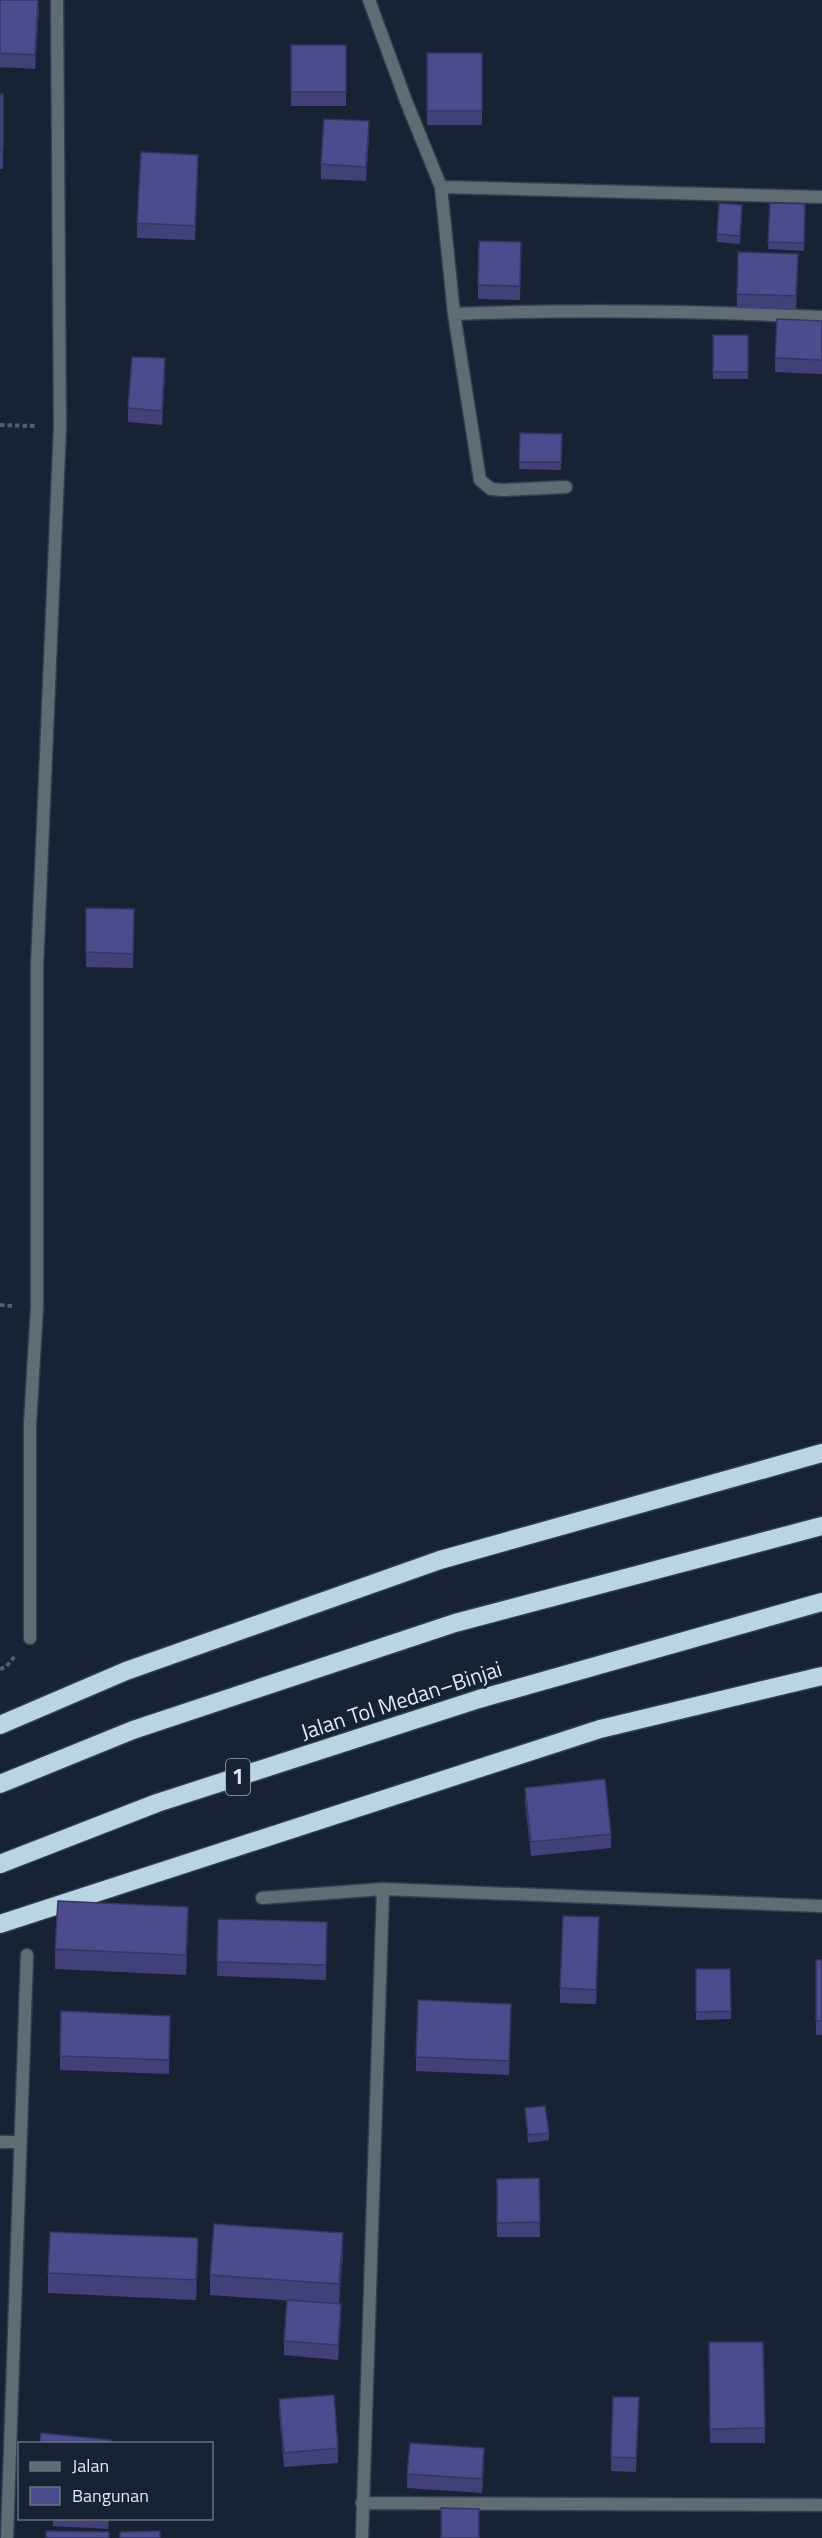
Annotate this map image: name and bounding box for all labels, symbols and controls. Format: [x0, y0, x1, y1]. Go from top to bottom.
street label: Jalan Tol Medan–Binjai [296, 1651, 506, 1749]
road number: 1 [226, 1759, 250, 1795]
legend [18, 2442, 213, 2520]
text: Jalan [72, 2452, 109, 2479]
text: Bangunan [72, 2482, 149, 2509]

